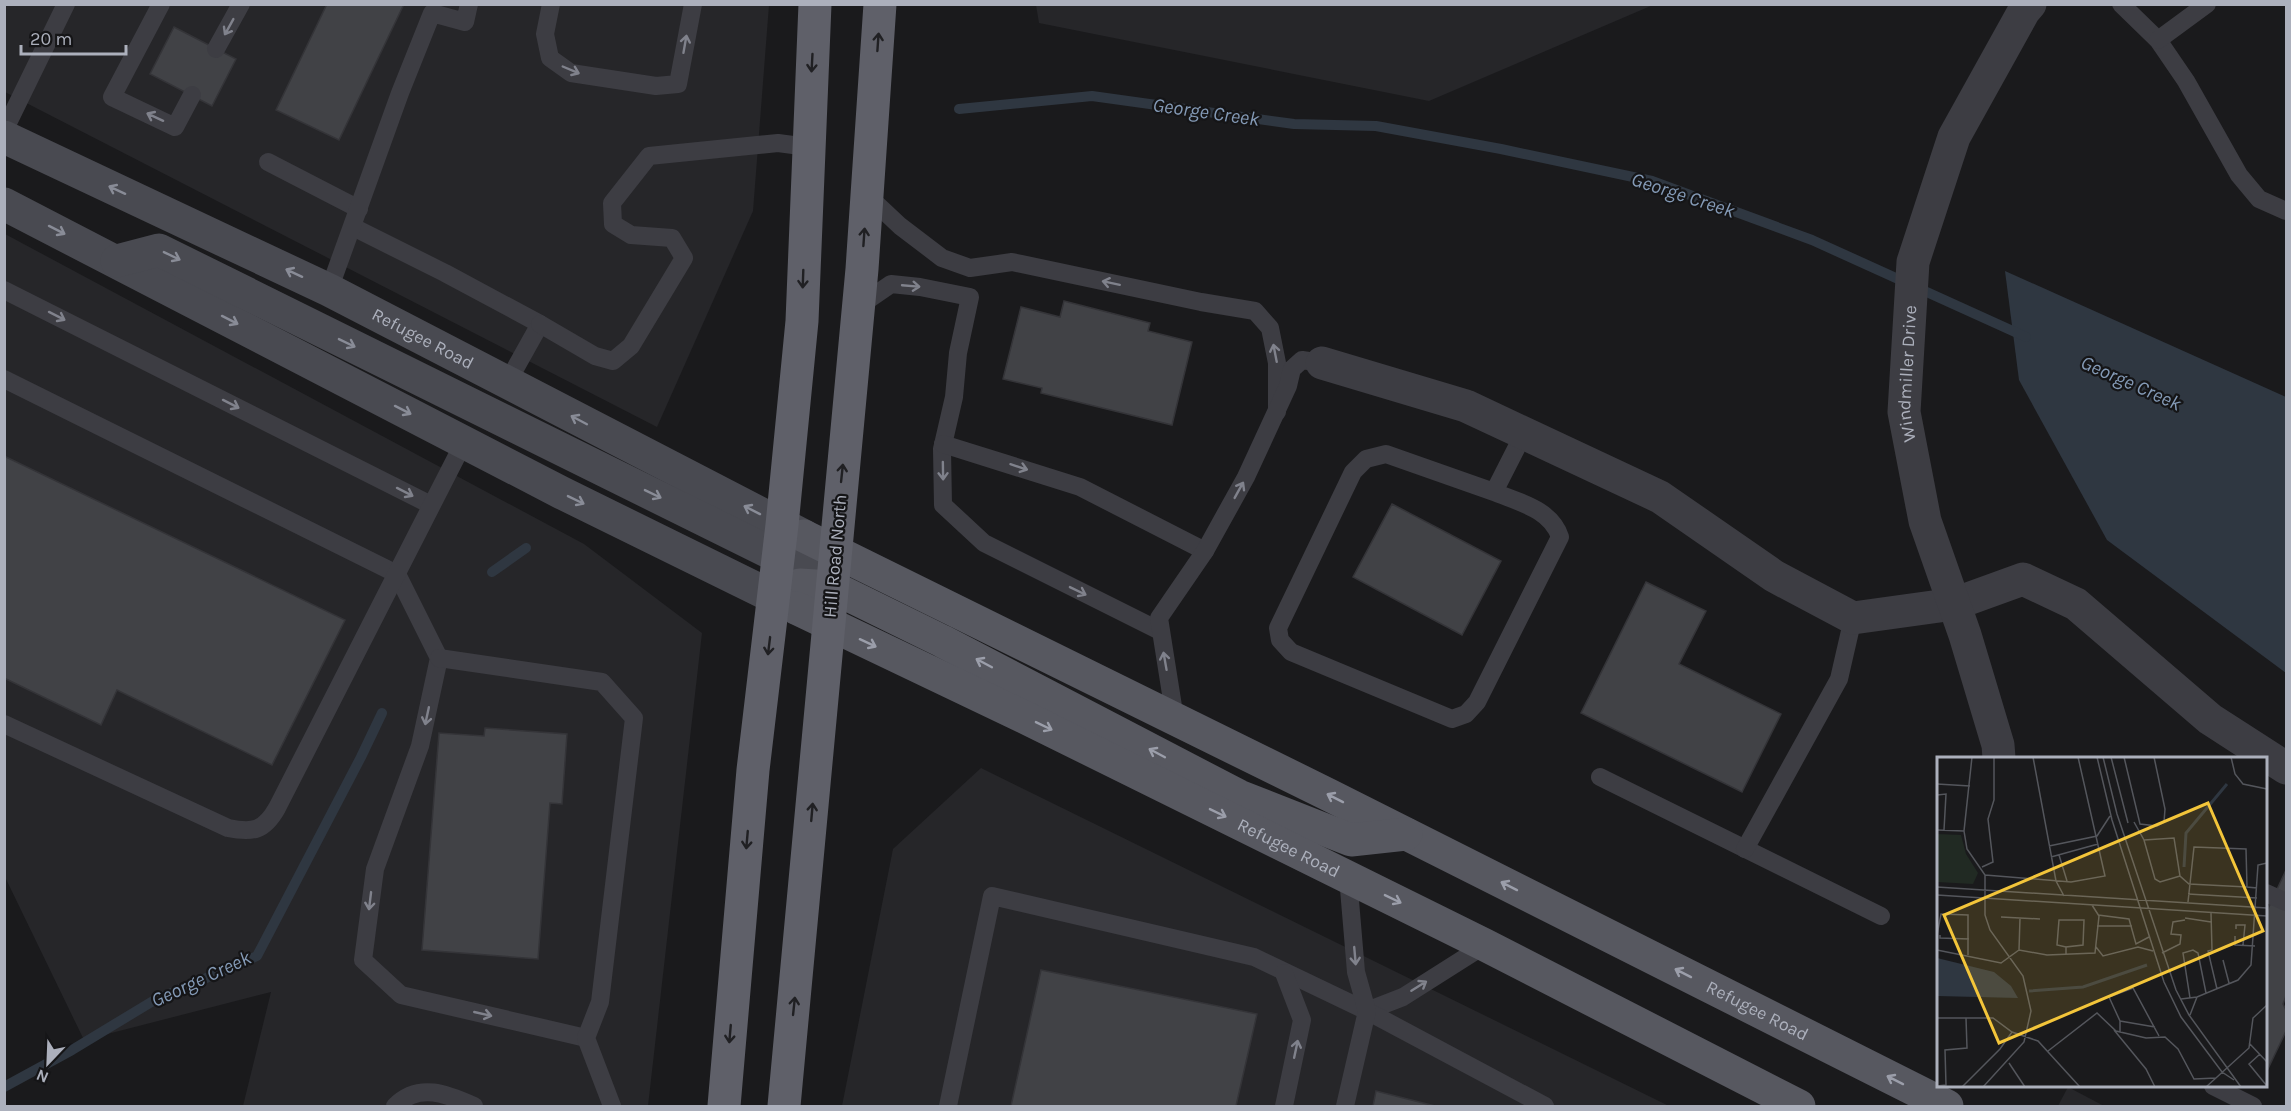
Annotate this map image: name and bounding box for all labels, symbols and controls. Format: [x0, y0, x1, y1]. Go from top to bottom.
scale bar [21, 18, 126, 56]
one-way arrow [223, 18, 235, 35]
text: 20 m [30, 28, 72, 50]
one-way arrow [873, 33, 884, 53]
one-way arrow [680, 35, 691, 54]
one-way arrow [807, 52, 818, 72]
one-way arrow [562, 65, 580, 76]
water label: George Creek [1151, 93, 1262, 131]
one-way arrow [146, 111, 164, 123]
water label: George Creek [1628, 167, 1738, 223]
one-way arrow [109, 184, 127, 196]
one-way arrow [48, 224, 65, 236]
one-way arrow [859, 227, 870, 247]
one-way arrow [163, 251, 181, 263]
one-way arrow [285, 267, 303, 279]
one-way arrow [798, 268, 809, 288]
one-way arrow [1102, 277, 1121, 288]
one-way arrow [900, 281, 920, 292]
street label: Refugee Road [368, 303, 478, 374]
street label: Windmiller Drive [1893, 305, 1921, 444]
one-way arrow [47, 311, 65, 322]
one-way arrow [221, 314, 238, 326]
one-way arrow [338, 337, 356, 349]
one-way arrow [1269, 344, 1280, 364]
water label: George Creek [2077, 351, 2186, 416]
one-way arrow [221, 399, 239, 410]
one-way arrow [394, 404, 411, 416]
one-way arrow [571, 414, 588, 426]
one-way arrow [937, 460, 948, 480]
one-way arrow [1009, 462, 1028, 473]
one-way arrow [837, 463, 848, 483]
one-way arrow [1234, 481, 1245, 499]
one-way arrow [395, 487, 413, 498]
one-way arrow [644, 489, 662, 501]
street label: Hill Road North [819, 493, 851, 619]
one-way arrow [567, 494, 585, 506]
one-way arrow [744, 503, 762, 515]
one-way arrow [1068, 585, 1086, 597]
one-way arrow [763, 635, 774, 655]
one-way arrow [858, 637, 876, 649]
one-way arrow [1159, 652, 1170, 671]
one-way arrow [976, 657, 993, 669]
one-way arrow [421, 705, 432, 725]
one-way arrow [1034, 721, 1052, 733]
one-way arrow [1149, 747, 1166, 759]
inset map [1937, 757, 2267, 1087]
one-way arrow [1327, 792, 1345, 803]
one-way arrow [807, 803, 818, 823]
one-way arrow [1209, 808, 1227, 819]
street label: Refugee Road [1234, 813, 1344, 883]
one-way arrow [741, 829, 752, 849]
one-way arrow [1501, 879, 1519, 891]
one-way arrow [365, 891, 376, 911]
one-way arrow [1384, 894, 1402, 906]
water label: George Creek [147, 946, 255, 1012]
one-way arrow [1350, 946, 1361, 966]
one-way arrow [1675, 967, 1693, 979]
street label: Refugee Road [1703, 976, 1812, 1046]
one-way arrow [1410, 980, 1427, 992]
one-way arrow [789, 997, 800, 1017]
one-way arrow [473, 1009, 492, 1021]
one-way arrow [724, 1023, 735, 1043]
north arrow [18, 1033, 78, 1093]
one-way arrow [1290, 1040, 1302, 1059]
text: N [33, 1065, 51, 1087]
one-way arrow [1887, 1074, 1904, 1086]

